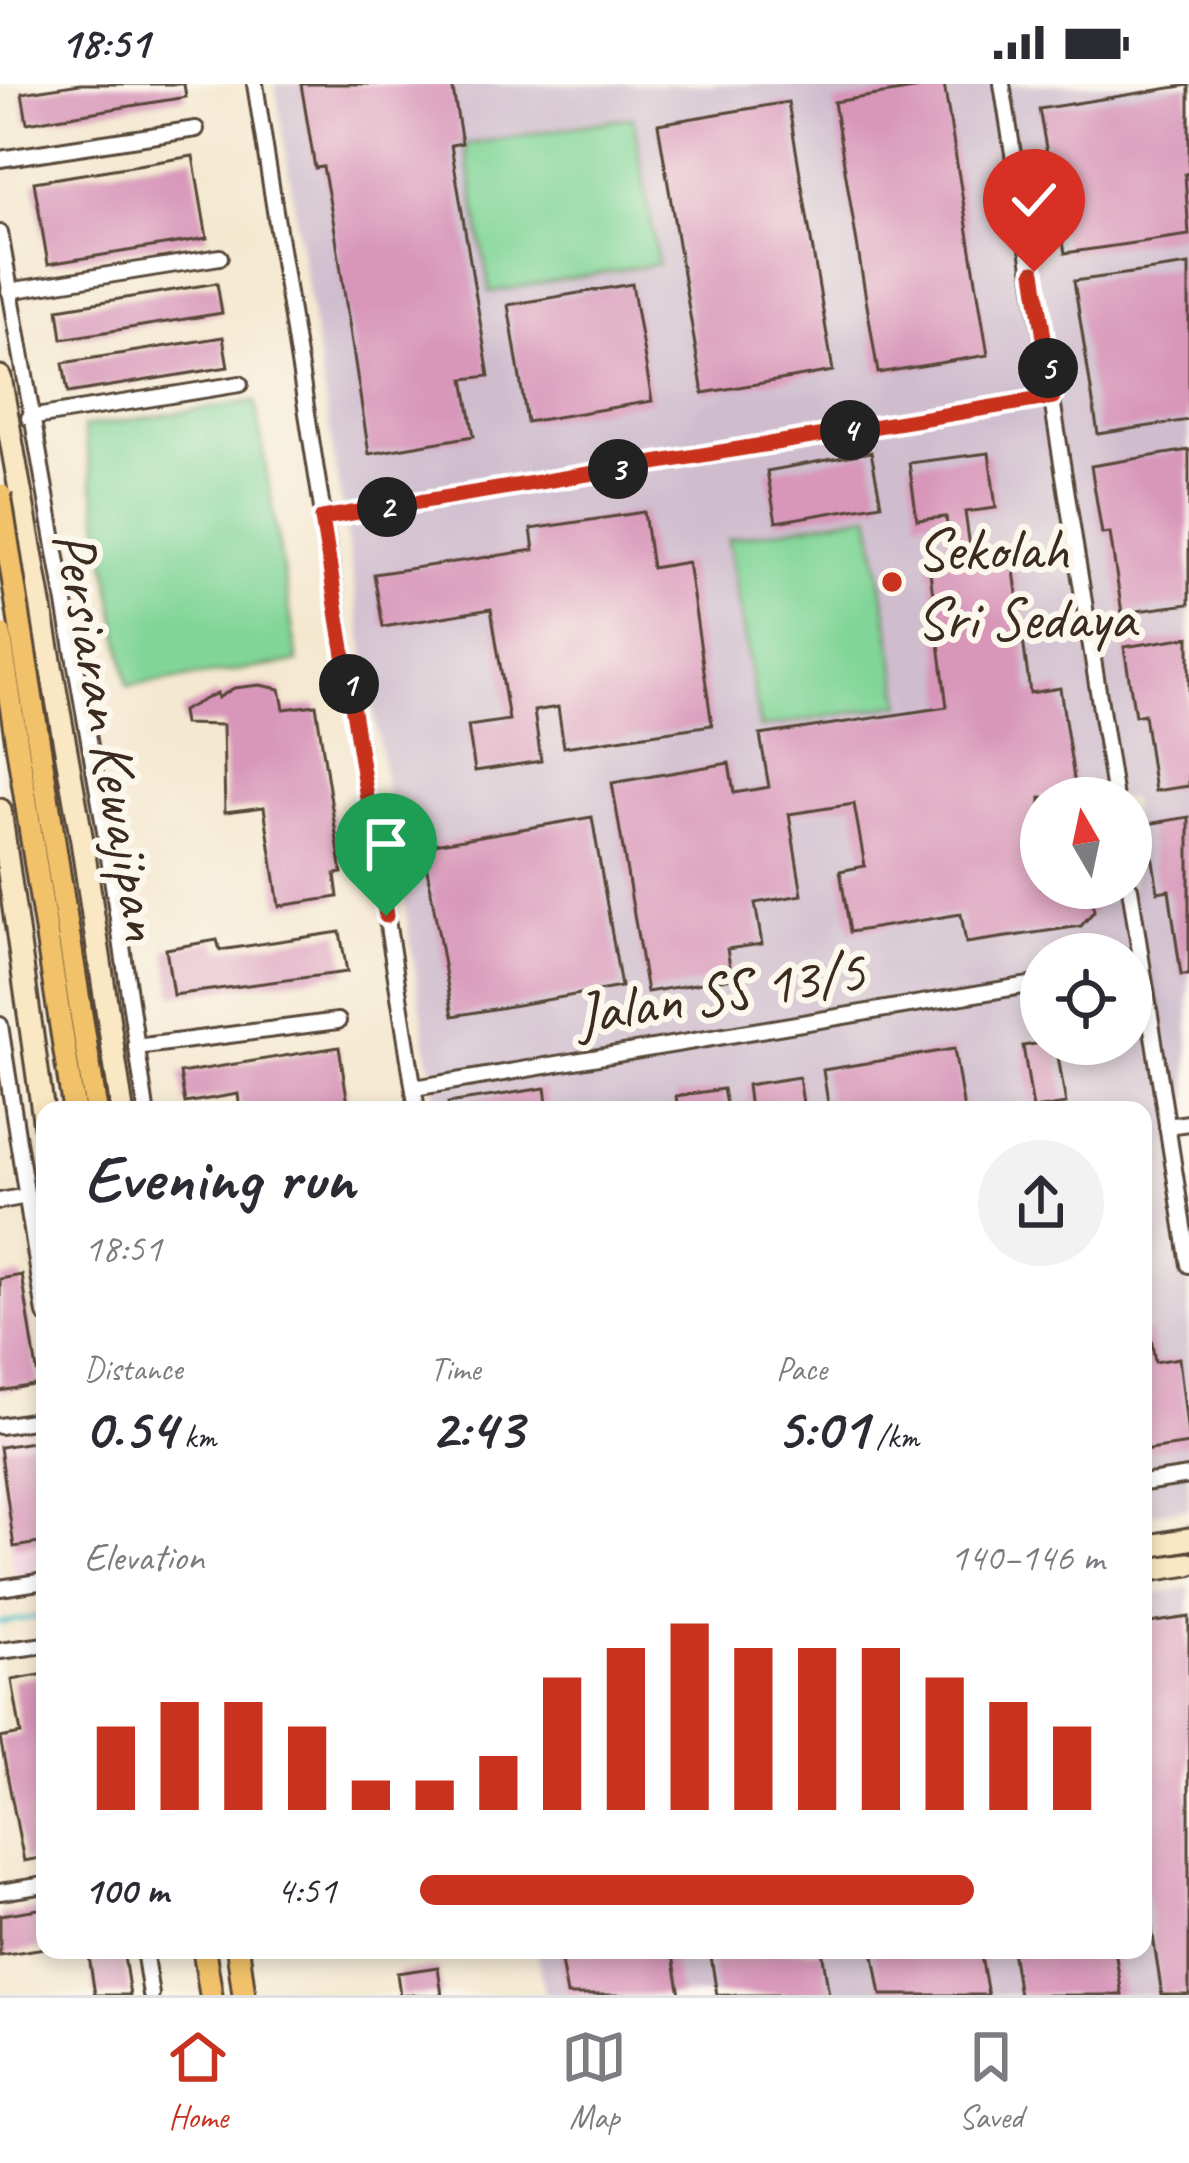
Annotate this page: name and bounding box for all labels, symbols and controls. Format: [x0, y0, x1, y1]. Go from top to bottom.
text: 18:51 [60, 14, 149, 71]
pin [983, 149, 1085, 272]
icon: check [1001, 167, 1067, 233]
pin: 5 [1018, 338, 1078, 398]
text: 5 [1041, 347, 1055, 389]
pin: 4 [820, 400, 880, 460]
text: 4 [843, 409, 857, 451]
pin: 3 [588, 439, 648, 499]
text: 3 [611, 448, 625, 490]
pin: 2 [357, 477, 417, 537]
text: 2 [380, 486, 394, 528]
place label: Sekolah Sri Sedaya [916, 511, 1139, 656]
street label: Persiaran Kewajipan [36, 525, 183, 946]
marker: Sekolah Sri Sedaya [879, 569, 905, 595]
pin: 1 [319, 654, 379, 714]
text: 1 [342, 663, 356, 705]
north arrow [1020, 777, 1152, 909]
map controls [1020, 777, 1152, 1065]
pin [335, 793, 437, 916]
icon: arrive [353, 811, 419, 877]
street label: Jalan SS 13/5 [568, 931, 873, 1053]
button: locate [1020, 933, 1152, 1065]
text: Evening run [84, 1137, 354, 1220]
button: share [978, 1140, 1104, 1266]
text: 18:51 [84, 1224, 162, 1273]
text: Distance [84, 1348, 182, 1390]
text: Time [430, 1348, 481, 1390]
text: Pace [776, 1348, 827, 1390]
text: 0.54 [84, 1390, 176, 1466]
text: 2:43 [430, 1390, 523, 1466]
text: 5:01 [776, 1390, 868, 1466]
text: km [176, 1416, 216, 1458]
text: /km [868, 1416, 919, 1458]
text: Elevation [84, 1533, 204, 1582]
text: 140–146 m [950, 1533, 1104, 1582]
text: 100 m [84, 1866, 168, 1915]
text: 4:51 [276, 1866, 336, 1915]
tab: Home [165, 2024, 231, 2138]
tab: Map [561, 2024, 627, 2138]
tab: Saved [958, 2024, 1024, 2138]

